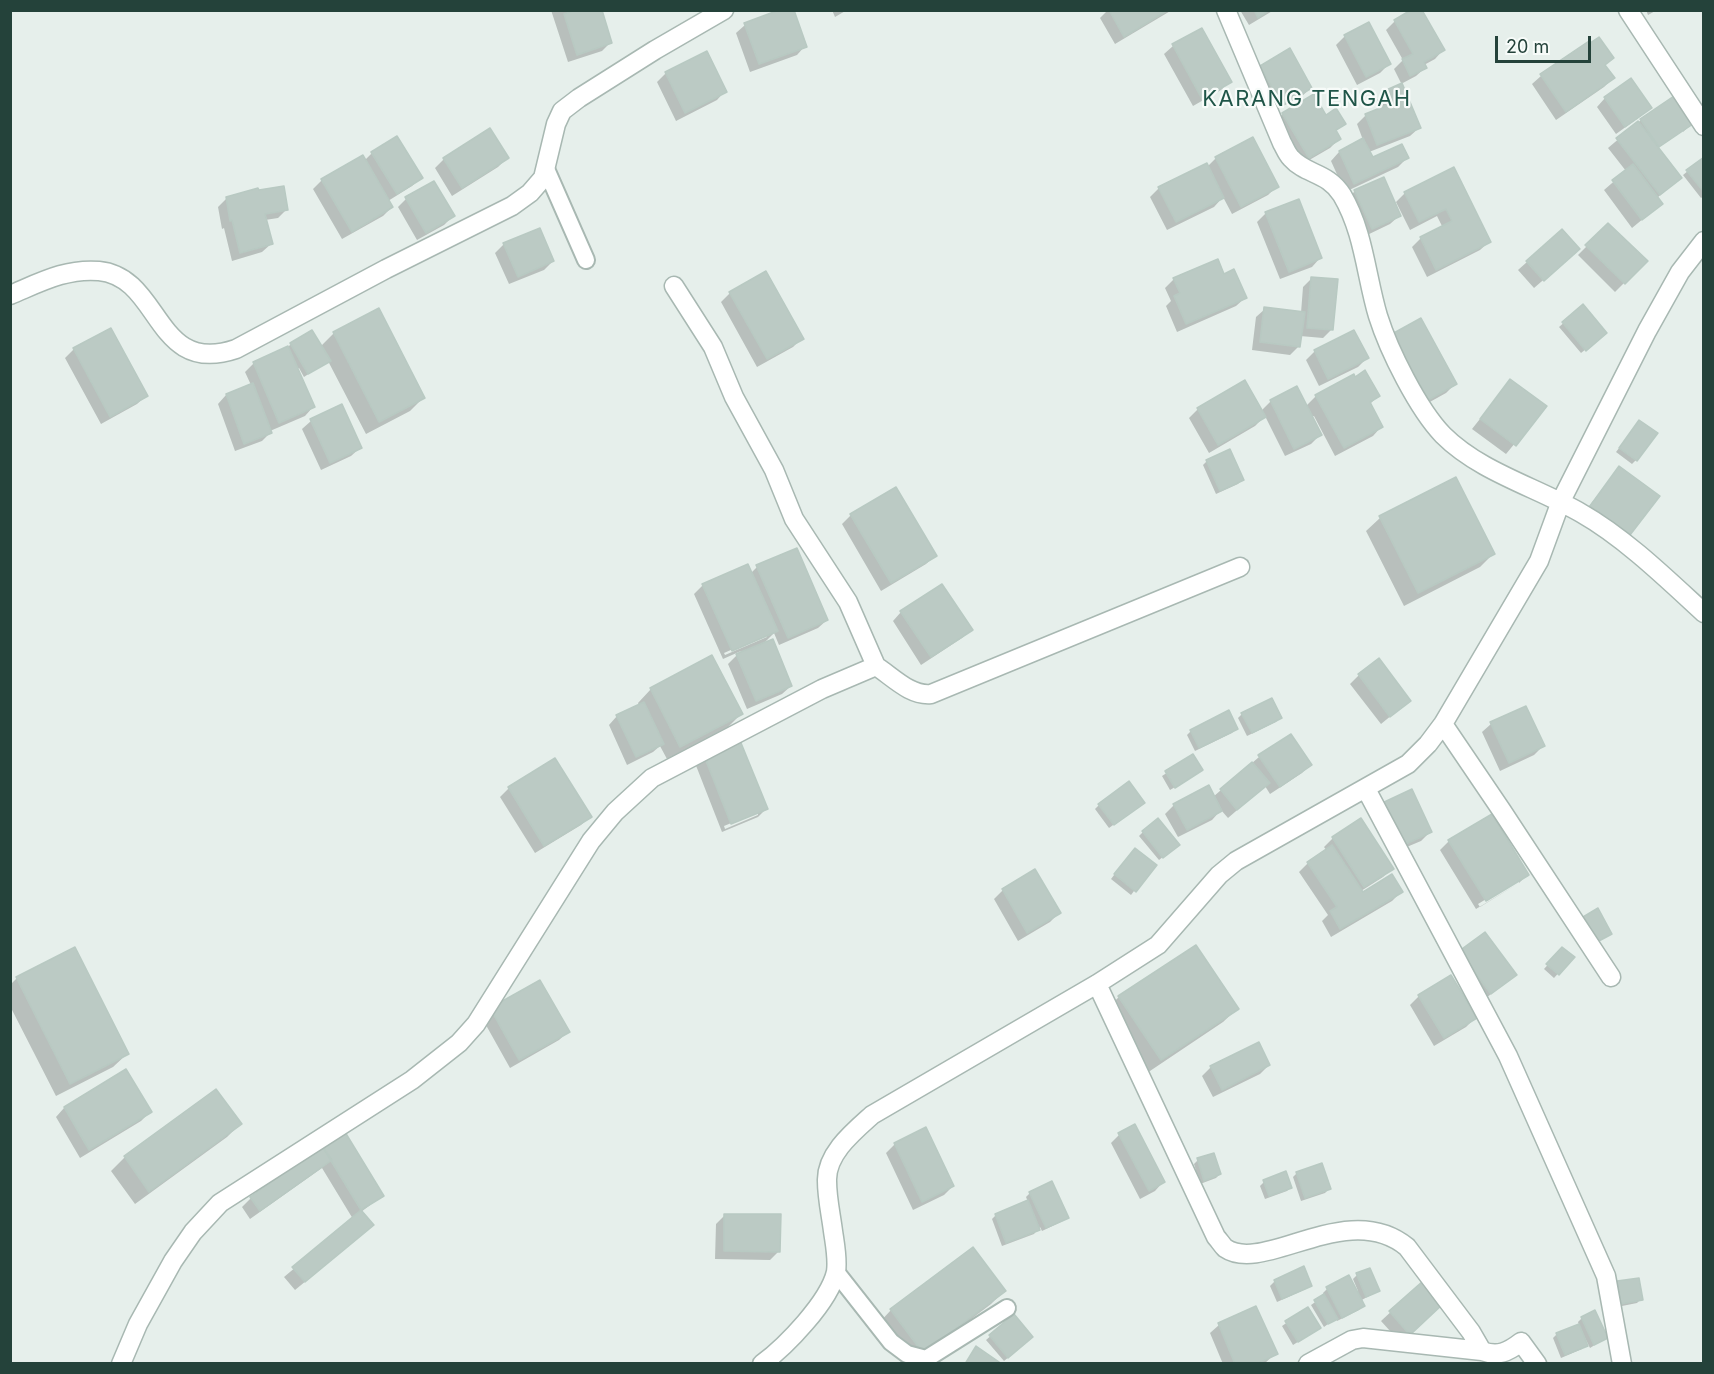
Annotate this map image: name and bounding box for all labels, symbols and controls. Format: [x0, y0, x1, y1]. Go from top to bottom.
scale bar [1498, 24, 1594, 62]
text: 20 m [1506, 36, 1549, 57]
district label: KARANG TENGAH [1202, 86, 1412, 112]

